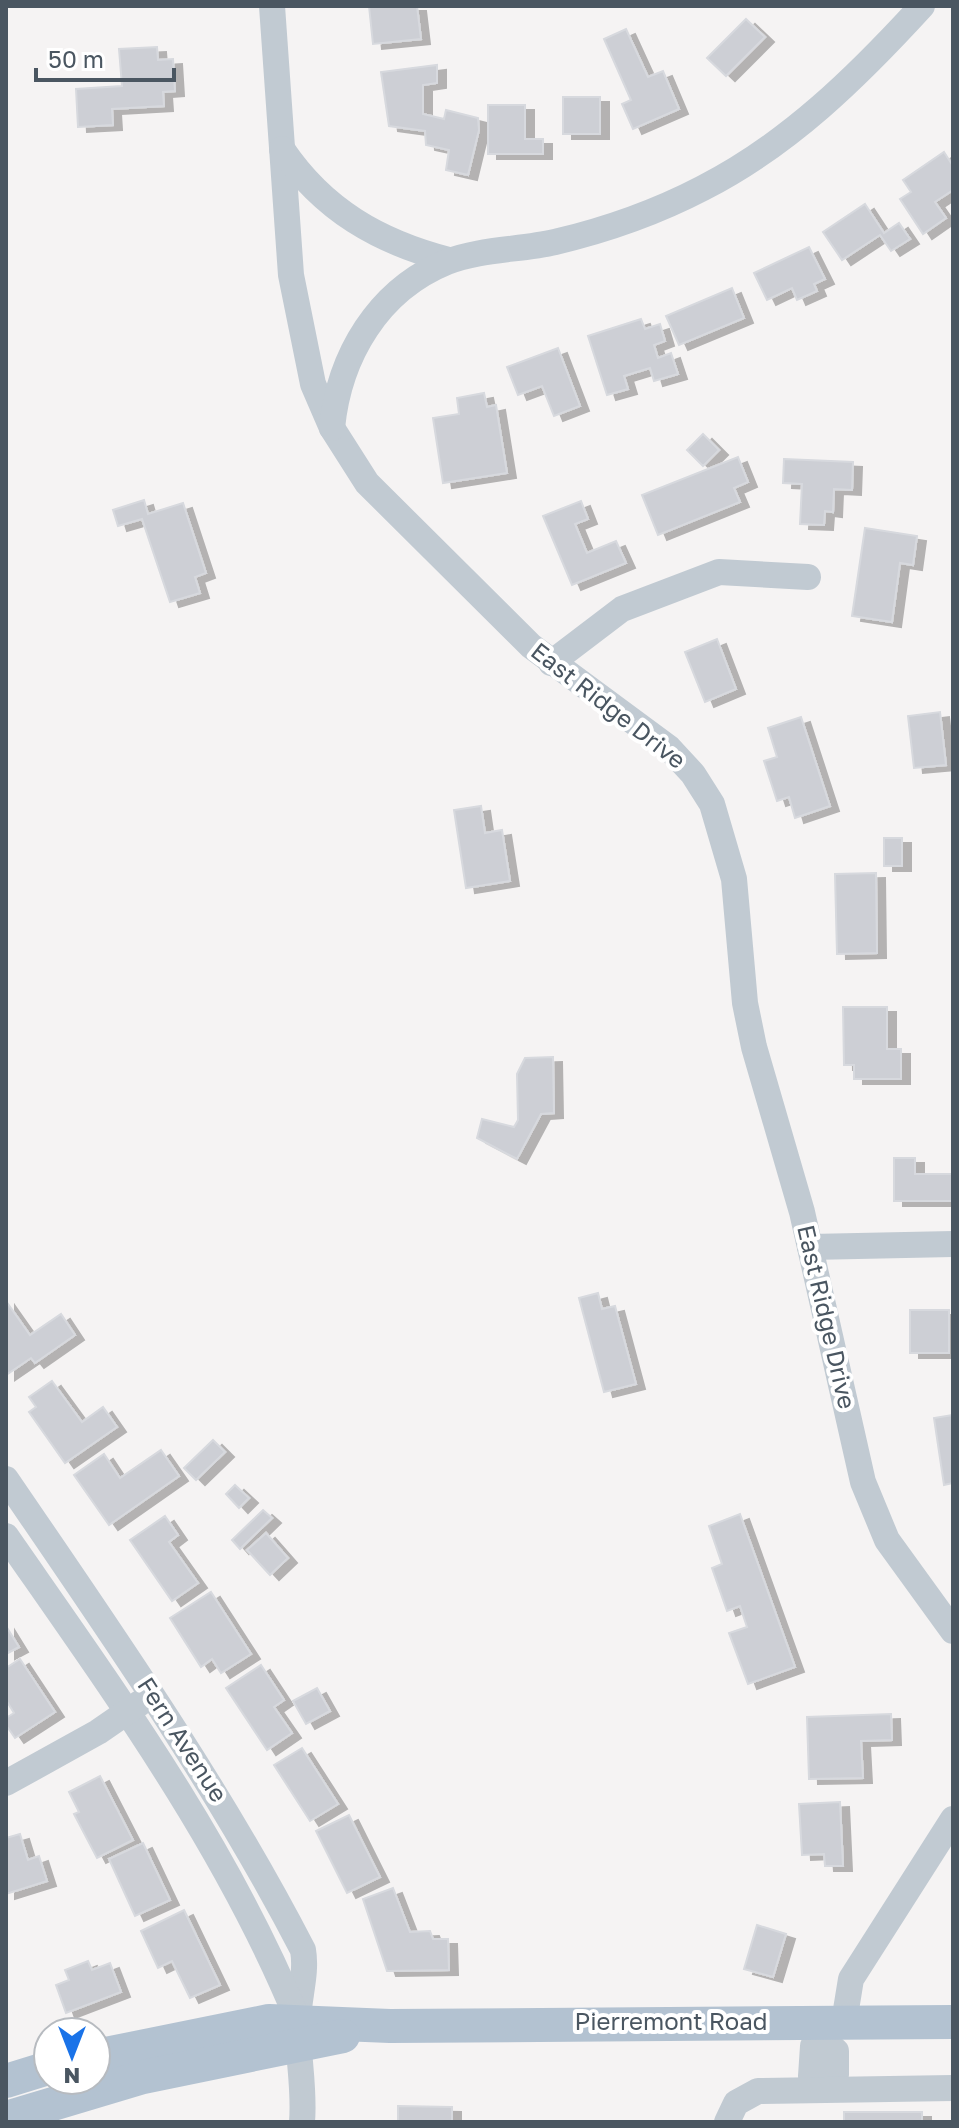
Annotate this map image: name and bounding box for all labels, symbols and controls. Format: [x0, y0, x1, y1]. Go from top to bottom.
scale bar [36, 32, 174, 82]
text: 50 m [48, 44, 104, 73]
street label: East Ridge Drive [526, 636, 692, 774]
street label: East Ridge Drive [792, 1222, 863, 1411]
street label: Fern Avenue [132, 1671, 234, 1807]
street label: Pierremont Road [574, 2006, 768, 2035]
north arrow [32, 2016, 112, 2096]
text: N [64, 2063, 80, 2090]

